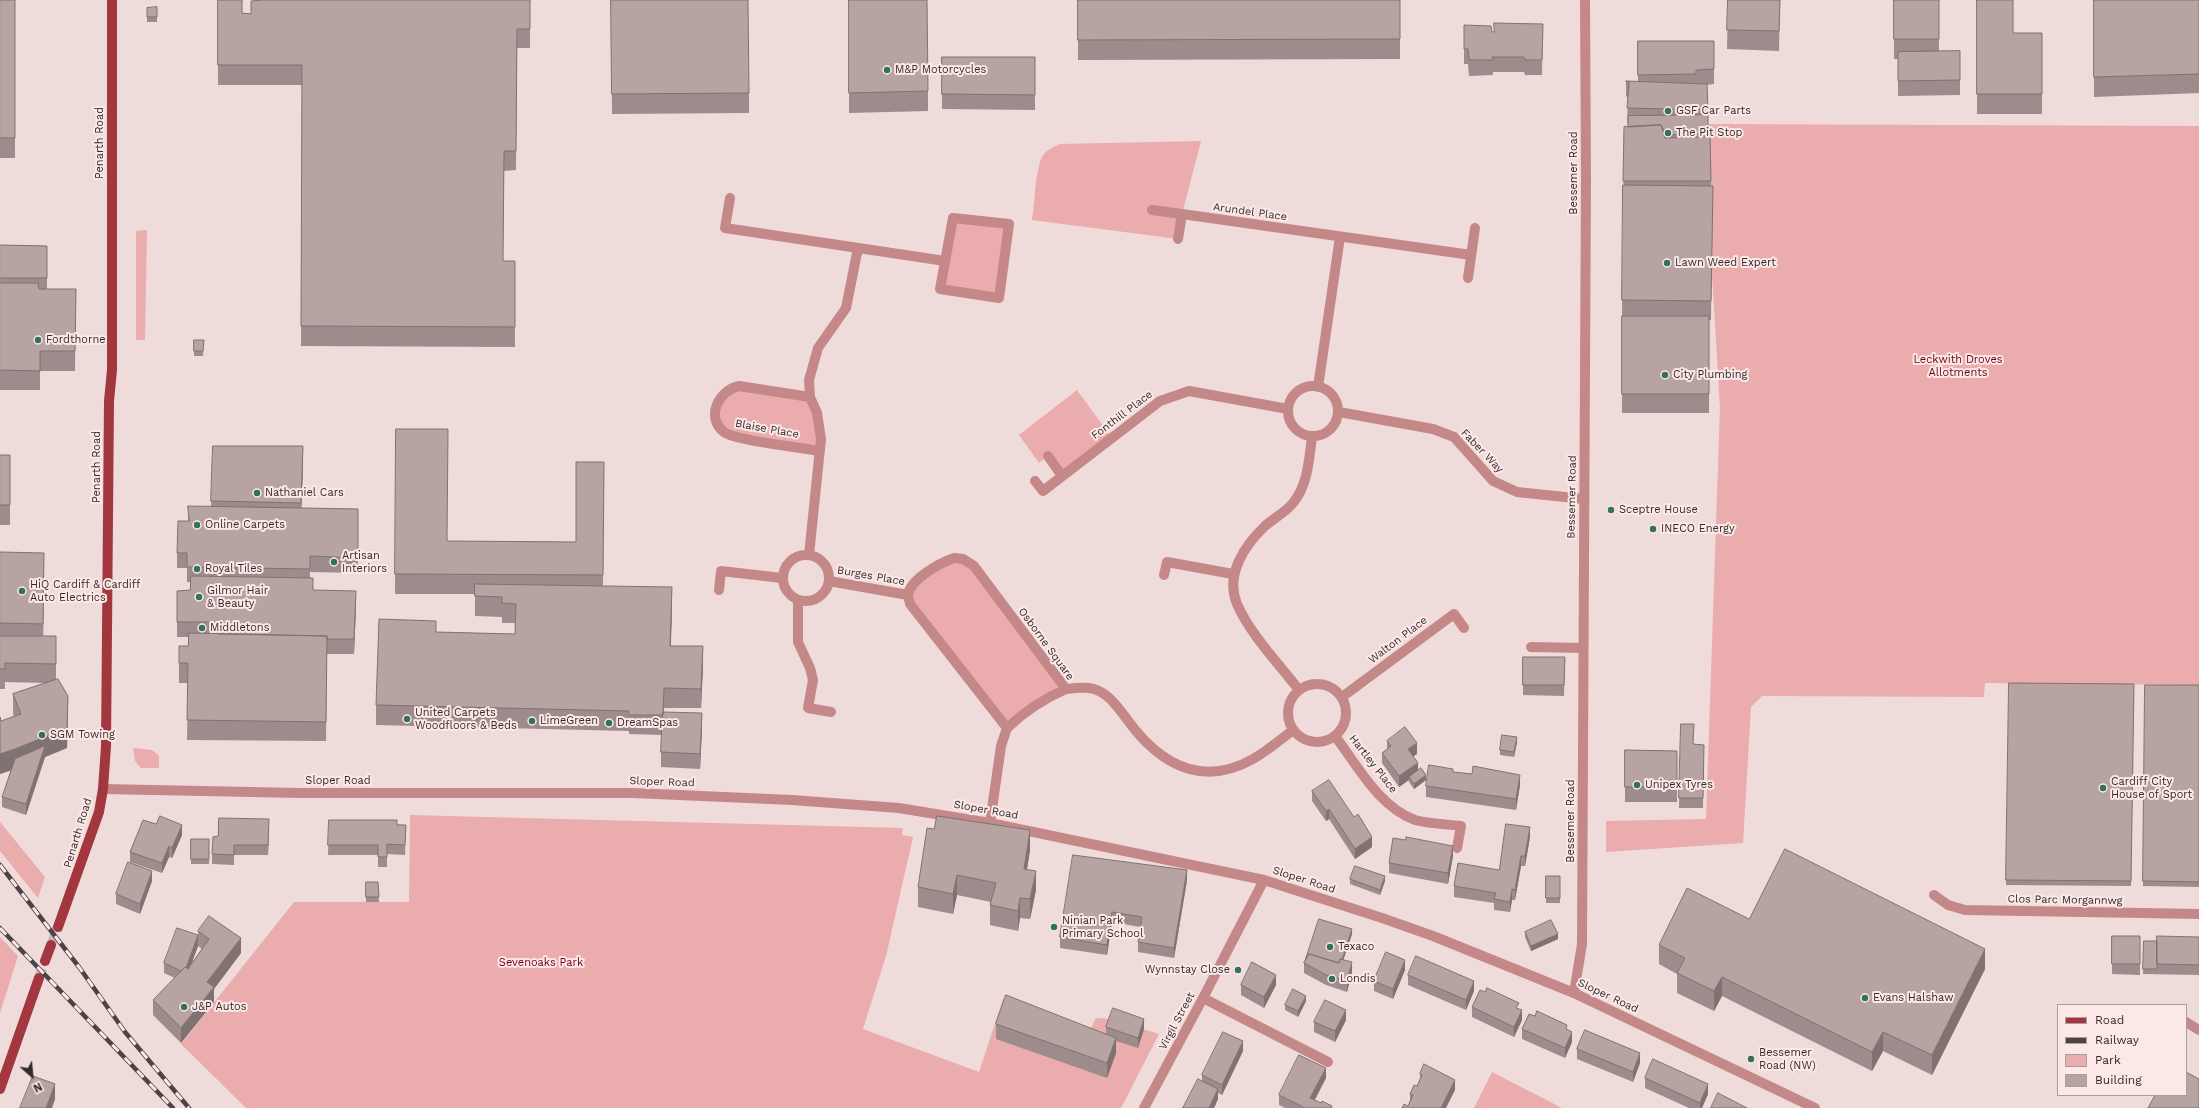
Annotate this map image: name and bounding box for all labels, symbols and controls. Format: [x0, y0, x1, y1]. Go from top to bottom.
place label: M&P Motorcycles [895, 63, 986, 77]
marker: M&P Motorcycles [882, 65, 892, 75]
place label: GSF Car Parts [1676, 104, 1751, 118]
marker: GSF Car Parts [1663, 106, 1673, 116]
street label: Penarth Road [93, 107, 107, 179]
place label: The Pit Stop [1676, 126, 1742, 140]
marker: The Pit Stop [1663, 128, 1673, 138]
street label: Bessemer Road [1567, 131, 1581, 215]
street label: Arundel Place [1212, 200, 1288, 224]
place label: Lawn Weed Expert [1675, 256, 1776, 270]
marker: Lawn Weed Expert [1662, 258, 1672, 268]
place label: Fordthorne [46, 333, 106, 347]
marker: Fordthorne [33, 335, 43, 345]
park label: Leckwith Droves Allotments [1913, 353, 2003, 379]
place label: City Plumbing [1673, 368, 1747, 382]
marker: City Plumbing [1660, 370, 1670, 380]
street label: Fonthill Place [1089, 388, 1155, 442]
street label: Blaise Place [734, 417, 800, 441]
street label: Faber Way [1458, 426, 1506, 476]
street label: Penarth Road [90, 431, 104, 503]
street label: Bessemer Road [1565, 455, 1579, 539]
place label: Nathaniel Cars [265, 486, 344, 500]
marker: Nathaniel Cars [252, 488, 262, 498]
place label: Sceptre House [1619, 503, 1698, 517]
marker: Sceptre House [1606, 505, 1616, 515]
place label: Online Carpets [205, 518, 285, 532]
marker: Online Carpets [192, 520, 202, 530]
place label: INECO Energy [1661, 522, 1735, 536]
marker: INECO Energy [1648, 524, 1658, 534]
place label: Artisan Interiors [342, 549, 387, 575]
marker: Artisan Interiors [329, 557, 339, 567]
place label: Royal Tiles [205, 562, 262, 576]
marker: Royal Tiles [192, 564, 202, 574]
street label: Burges Place [836, 564, 906, 588]
place label: HiQ Cardiff & Cardiff Auto Electrics [30, 578, 140, 604]
place label: Gilmor Hair & Beauty [207, 584, 268, 610]
marker: HiQ Cardiff & Cardiff Auto Electrics [17, 586, 27, 596]
marker: Gilmor Hair & Beauty [194, 592, 204, 602]
street label: Osborne Square [1015, 605, 1077, 683]
street label: Walton Place [1366, 614, 1430, 666]
place label: Middletons [210, 621, 269, 635]
marker: Middletons [197, 623, 207, 633]
place label: United Carpets Woodfloors & Beds [415, 706, 517, 732]
marker: United Carpets Woodfloors & Beds [402, 714, 412, 724]
place label: LimeGreen [540, 714, 598, 728]
marker: LimeGreen [527, 716, 537, 726]
place label: DreamSpas [617, 716, 678, 730]
marker: DreamSpas [604, 718, 614, 728]
place label: SGM Towing [50, 728, 115, 742]
marker: SGM Towing [37, 730, 47, 740]
street label: Hartley Place [1346, 732, 1400, 796]
street label: Sloper Road [305, 774, 371, 788]
street label: Sloper Road [629, 774, 695, 790]
place label: Cardiff City House of Sport [2111, 775, 2192, 801]
place label: Unipex Tyres [1645, 778, 1713, 792]
street label: Bessemer Road [1564, 779, 1578, 863]
marker: Unipex Tyres [1632, 780, 1642, 790]
marker: Cardiff City House of Sport [2098, 783, 2108, 793]
street label: Penarth Road [61, 797, 95, 869]
street label: Sloper Road [953, 798, 1019, 822]
street label: Sloper Road [1271, 864, 1337, 896]
street label: Clos Parc Morgannwg [2008, 892, 2122, 908]
place label: Ninian Park Primary School [1062, 914, 1143, 940]
marker: Ninian Park Primary School [1049, 922, 1059, 932]
place label: Texaco [1338, 940, 1374, 954]
marker: Texaco [1325, 942, 1335, 952]
park label: Sevenoaks Park [499, 956, 583, 970]
place label: Wynnstay Close [1145, 963, 1230, 977]
marker: Wynnstay Close [1233, 965, 1243, 975]
place label: Londis [1340, 972, 1375, 986]
marker: Londis [1327, 974, 1337, 984]
street label: Sloper Road [1576, 976, 1640, 1016]
street label: Virgil Street [1156, 990, 1198, 1052]
place label: Evans Halshaw [1873, 991, 1953, 1005]
marker: Evans Halshaw [1860, 993, 1870, 1003]
place label: J&P Autos [192, 1000, 246, 1014]
marker: J&P Autos [179, 1002, 189, 1012]
legend [2057, 1004, 2187, 1096]
text: Road [2095, 1013, 2124, 1027]
text: Railway [2095, 1033, 2139, 1047]
place label: Bessemer Road (NW) [1759, 1046, 1816, 1072]
text: Park [2095, 1053, 2121, 1067]
marker: Bessemer Road (NW) [1746, 1054, 1756, 1064]
north arrow [12, 1056, 52, 1096]
text: Building [2095, 1073, 2142, 1087]
text: N [31, 1079, 44, 1095]

